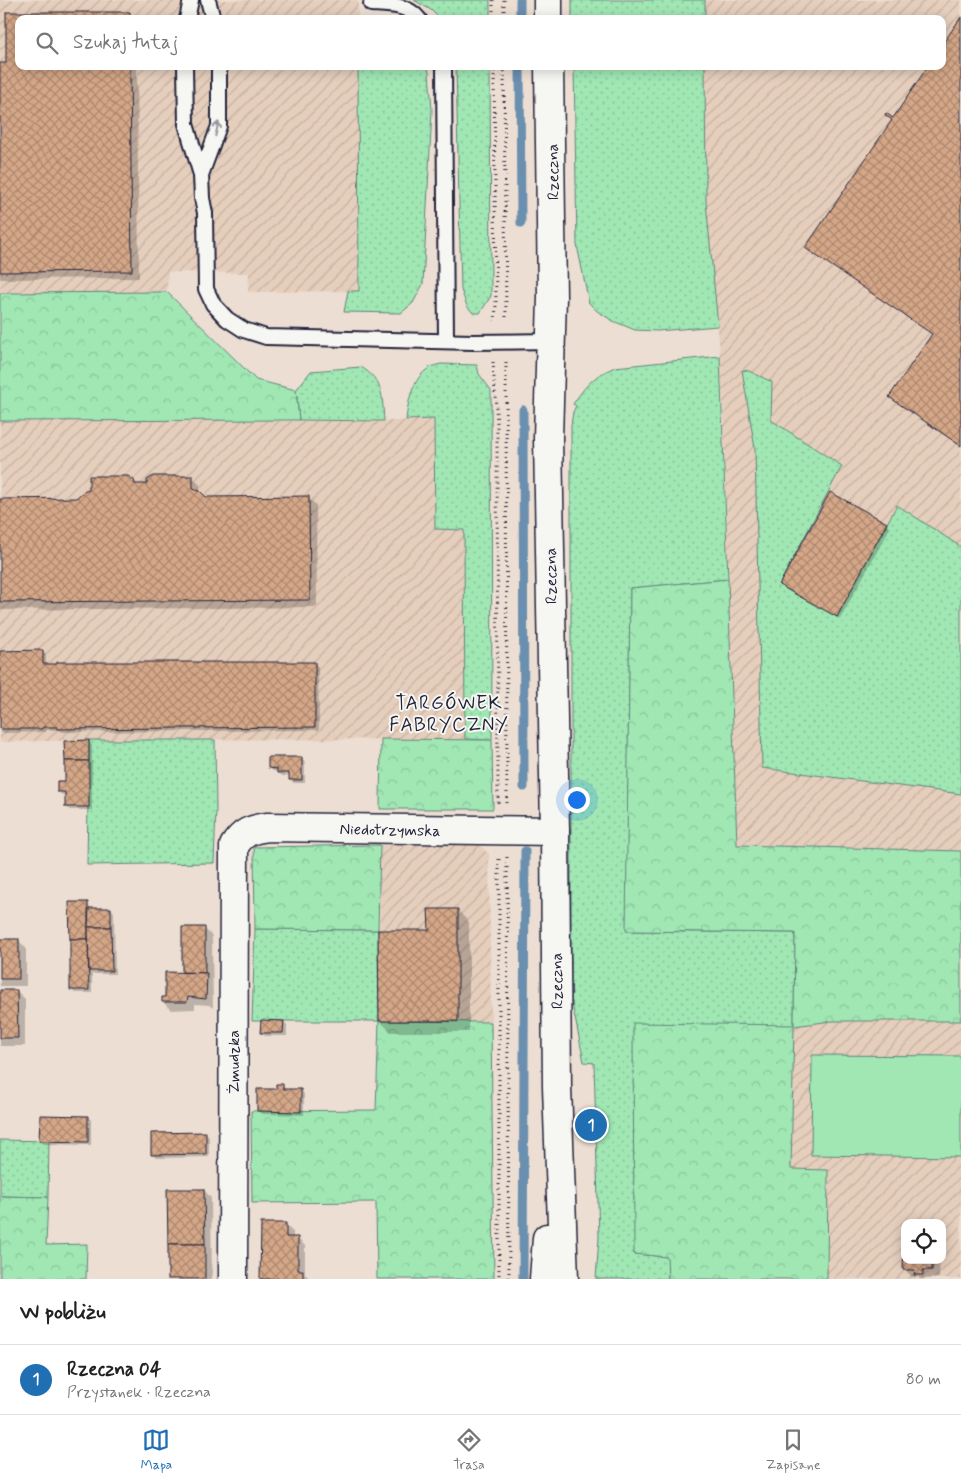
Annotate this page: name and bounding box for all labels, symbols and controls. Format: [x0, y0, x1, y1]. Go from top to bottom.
search box [15, 15, 946, 70]
icon: search [33, 29, 61, 57]
text: Szukaj tutaj [73, 30, 178, 55]
one-way arrow [213, 121, 222, 137]
street label: Rzeczna [543, 143, 564, 200]
street label: Rzeczna [541, 547, 562, 604]
district label: TARGÓWEK FABRYCZNY [389, 691, 509, 738]
your location [564, 787, 590, 813]
street label: Niedotrzymska [339, 819, 441, 842]
street label: Rzeczna [547, 952, 568, 1009]
street label: Żmudzka [224, 1030, 245, 1094]
pin: 1 [575, 1106, 607, 1144]
map controls [901, 1219, 946, 1264]
button: locate [901, 1219, 946, 1264]
text: W pobliżu [20, 1298, 106, 1326]
text: Rzeczna 04 [67, 1357, 161, 1382]
text: 1 [32, 1369, 40, 1390]
text: 80 m [906, 1369, 941, 1390]
text: Przystanek · Rzeczna [67, 1382, 211, 1403]
tab: Mapa [140, 1426, 172, 1474]
tab: Trasa [453, 1426, 485, 1474]
tab: Zapisane [766, 1426, 821, 1474]

